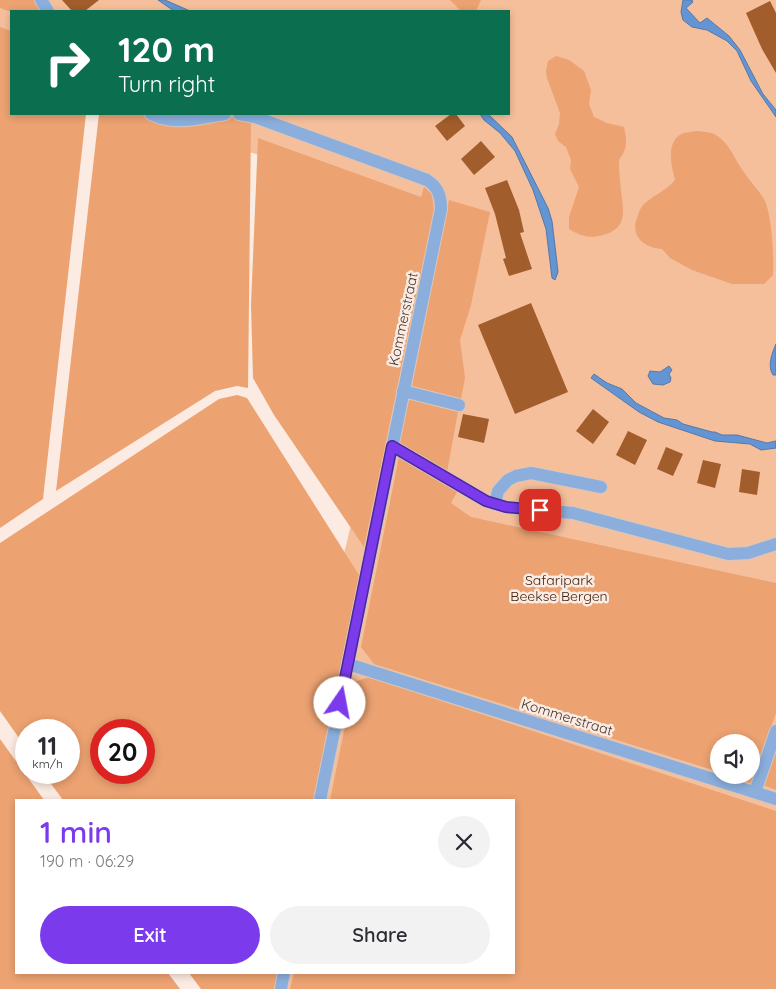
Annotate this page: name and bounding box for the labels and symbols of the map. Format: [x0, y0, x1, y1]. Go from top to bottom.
street label: Kommerstraat [384, 271, 422, 367]
pin [519, 489, 561, 531]
park label: Safaripark Beekse Bergen [510, 571, 608, 605]
position arrow [313, 676, 365, 728]
street label: Kommerstraat [519, 695, 615, 740]
speed limit sign: 20 [90, 719, 155, 784]

